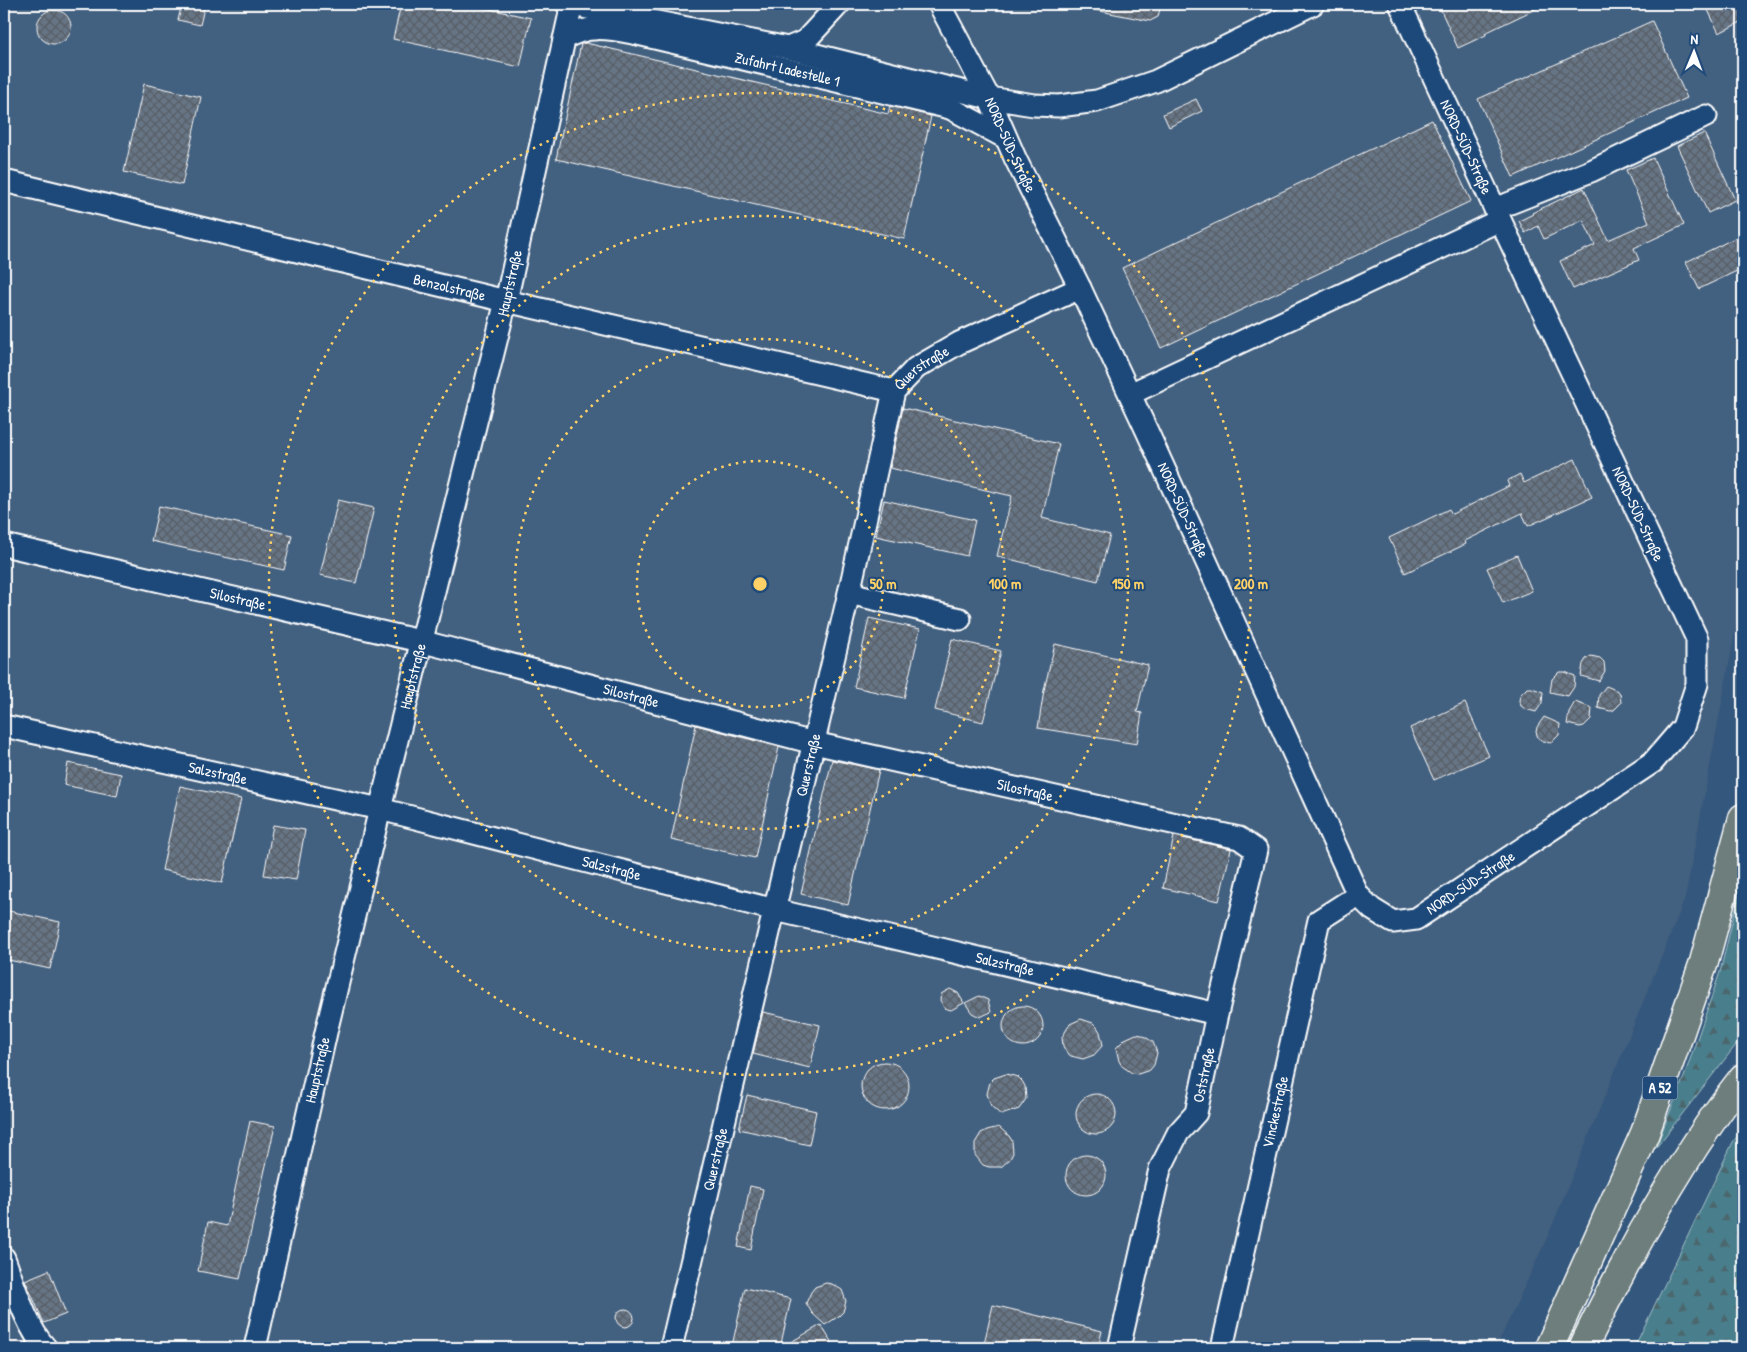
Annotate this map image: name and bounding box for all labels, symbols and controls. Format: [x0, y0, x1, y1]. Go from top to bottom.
north arrow [1670, 28, 1720, 78]
text: N [1690, 29, 1699, 48]
street label: Zufahrt Ladestelle 1 [733, 46, 842, 92]
street label: NORD-SÜD-Straße [980, 94, 1042, 196]
street label: NORD-SÜD-Straße [1435, 96, 1498, 198]
street label: Hauptstraße [492, 248, 527, 318]
street label: Benzolstraße [411, 268, 488, 306]
street label: Querstraße [889, 340, 953, 395]
street label: NORD-SÜD-Straße [1153, 459, 1214, 561]
street label: NORD-SÜD-Straße [1607, 463, 1670, 565]
text: 50 m [870, 573, 896, 594]
text: 100 m [989, 573, 1021, 594]
text: 150 m [1112, 573, 1144, 594]
text: 200 m [1234, 573, 1268, 594]
centre of rings [751, 575, 769, 593]
street label: Silostraße [208, 582, 268, 615]
street label: Hauptstraße [394, 641, 431, 711]
street label: Silostraße [601, 678, 661, 712]
street label: Querstraße [790, 731, 826, 799]
street label: Salzstraße [187, 756, 249, 789]
street label: Silostraße [995, 773, 1055, 806]
street label: NORD-SÜD-Straße [1422, 845, 1519, 919]
street label: Salzstraße [580, 850, 643, 885]
street label: Salzstraße [974, 947, 1037, 981]
street label: Hauptstraße [299, 1035, 335, 1105]
street label: Oststraße [1187, 1045, 1220, 1104]
street label: Vinckestraße [1257, 1074, 1293, 1150]
road number: A 52 [1642, 1076, 1678, 1100]
street label: Querstraße [697, 1125, 733, 1193]

